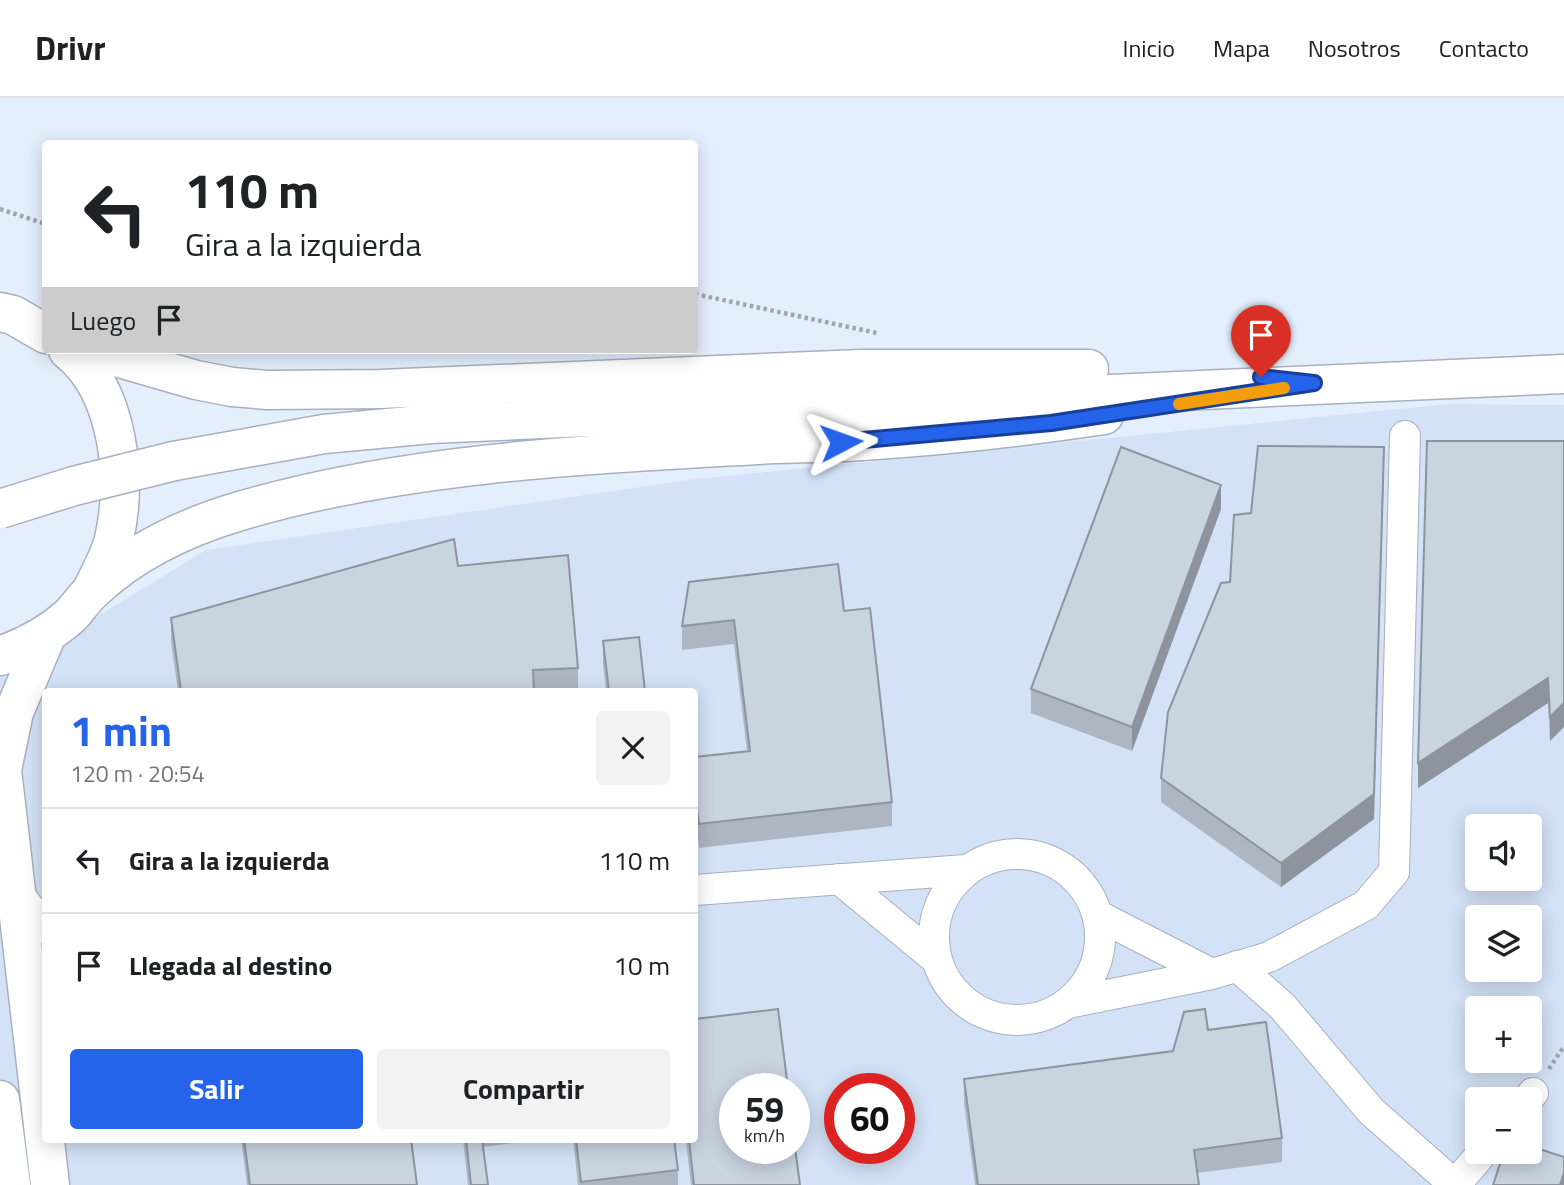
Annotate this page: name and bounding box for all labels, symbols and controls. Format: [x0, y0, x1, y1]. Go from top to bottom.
text: Drivr [35, 23, 106, 73]
text: Inicio [1123, 30, 1175, 66]
text: Mapa [1213, 30, 1270, 66]
text: Nosotros [1308, 30, 1401, 66]
text: Contacto [1439, 30, 1529, 66]
text: 110 m [185, 152, 319, 227]
icon: left [70, 168, 161, 259]
text: Gira a la izquierda [185, 220, 421, 268]
text: Luego [70, 301, 136, 340]
icon: arrive [150, 301, 188, 339]
pin [1231, 305, 1291, 377]
icon: arrive [1242, 316, 1280, 354]
position arrow [804, 405, 878, 479]
text: 1 min [70, 698, 172, 762]
button: close [596, 711, 670, 785]
text: 120 m · 20:54 [70, 756, 205, 791]
map controls [1465, 814, 1542, 1164]
button: sound [1465, 814, 1542, 891]
text: Gira a la izquierda [129, 841, 330, 880]
text: 110 m [599, 841, 670, 880]
icon: left [70, 842, 108, 880]
button: layers [1465, 905, 1542, 982]
text: Llegada al destino [129, 946, 332, 985]
text: 10 m [613, 946, 670, 985]
icon: arrive [70, 947, 108, 985]
button: + [1465, 996, 1542, 1073]
button: Salir [70, 1049, 363, 1129]
button: Compartir [377, 1049, 670, 1129]
speed limit sign: 60 [824, 1073, 915, 1164]
text: 59 [745, 1082, 784, 1136]
button: − [1465, 1087, 1542, 1164]
text: km/h [744, 1122, 785, 1149]

